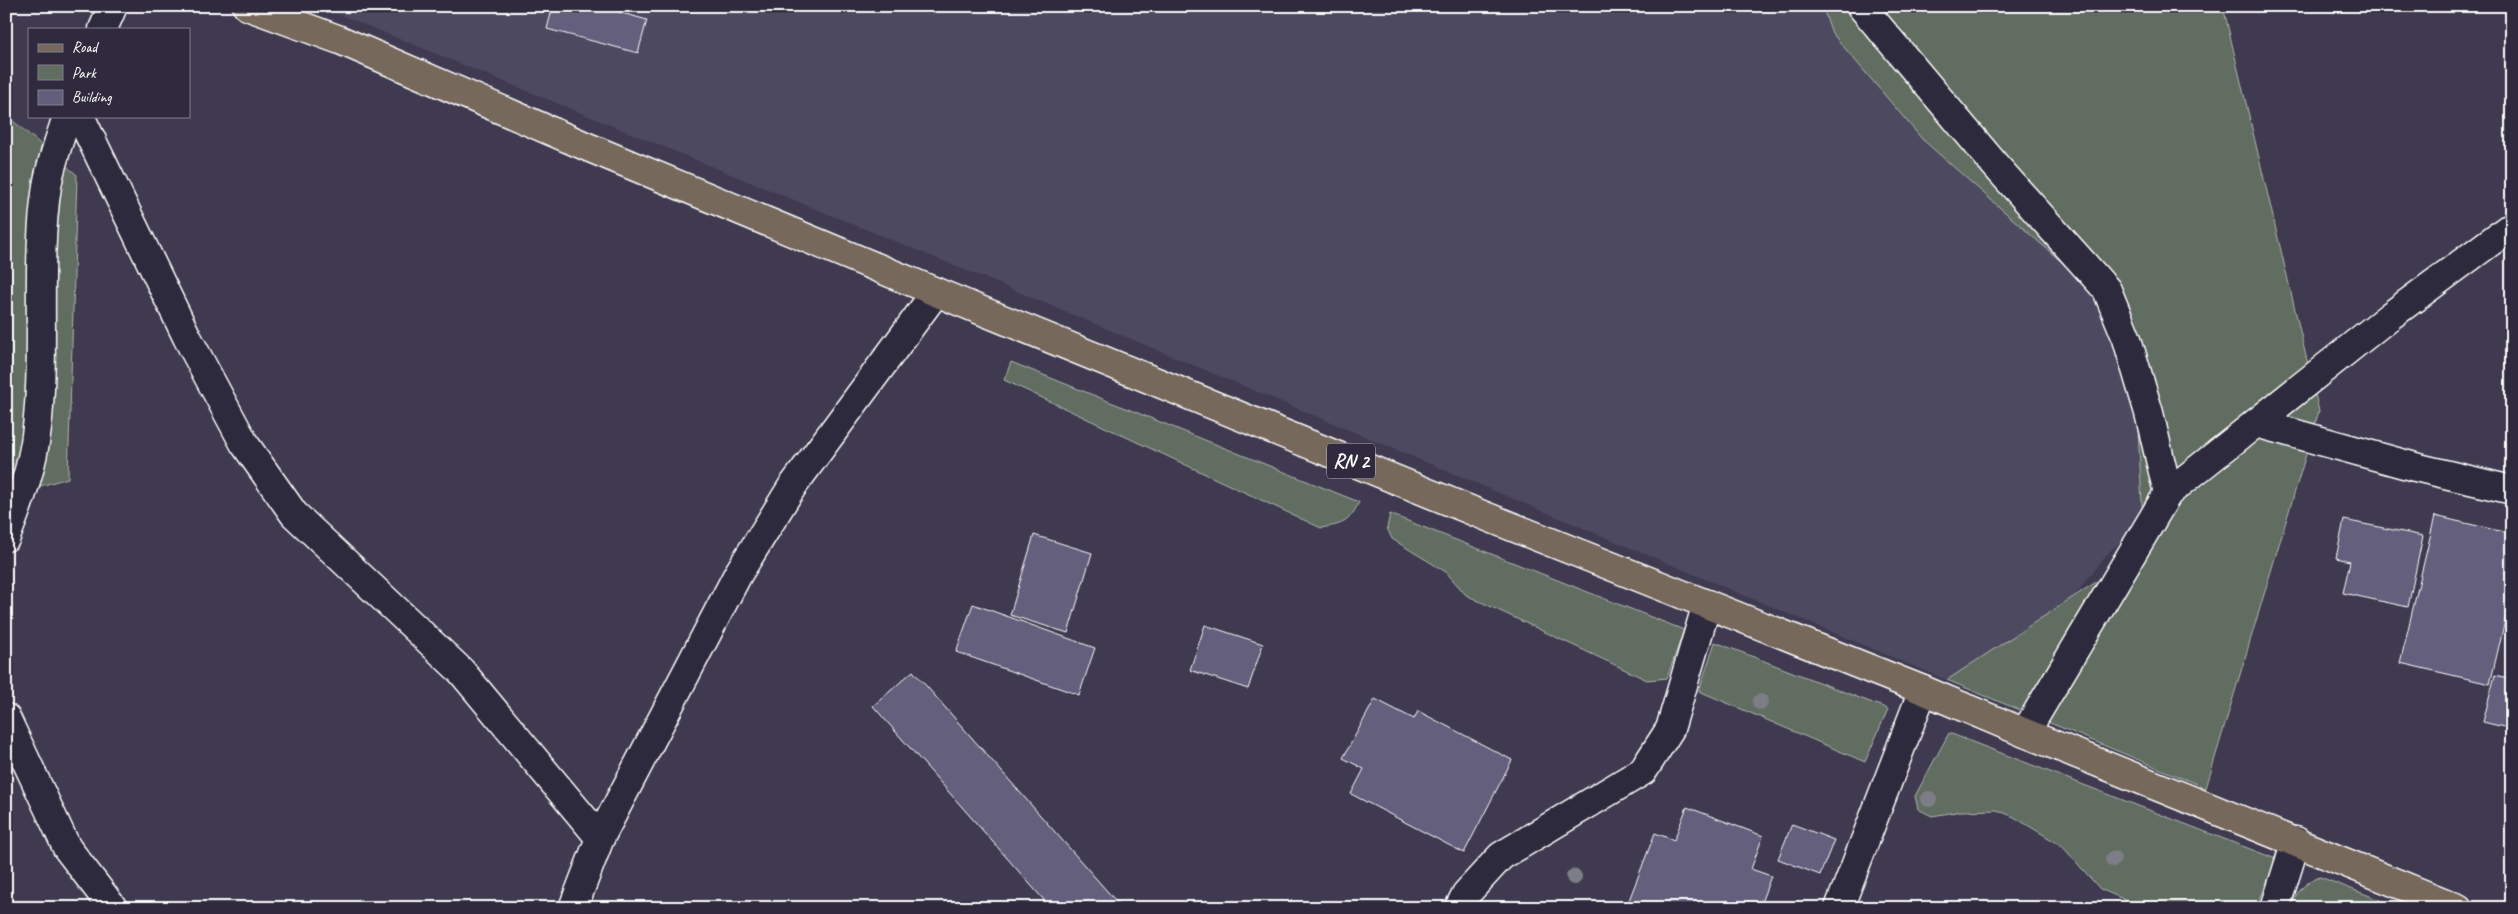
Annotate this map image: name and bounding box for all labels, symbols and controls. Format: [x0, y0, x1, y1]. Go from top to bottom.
legend [28, 28, 190, 118]
text: Road [72, 38, 99, 57]
text: Park [72, 64, 97, 83]
text: Building [72, 88, 112, 107]
road number: RN 2 [1327, 444, 1375, 478]

